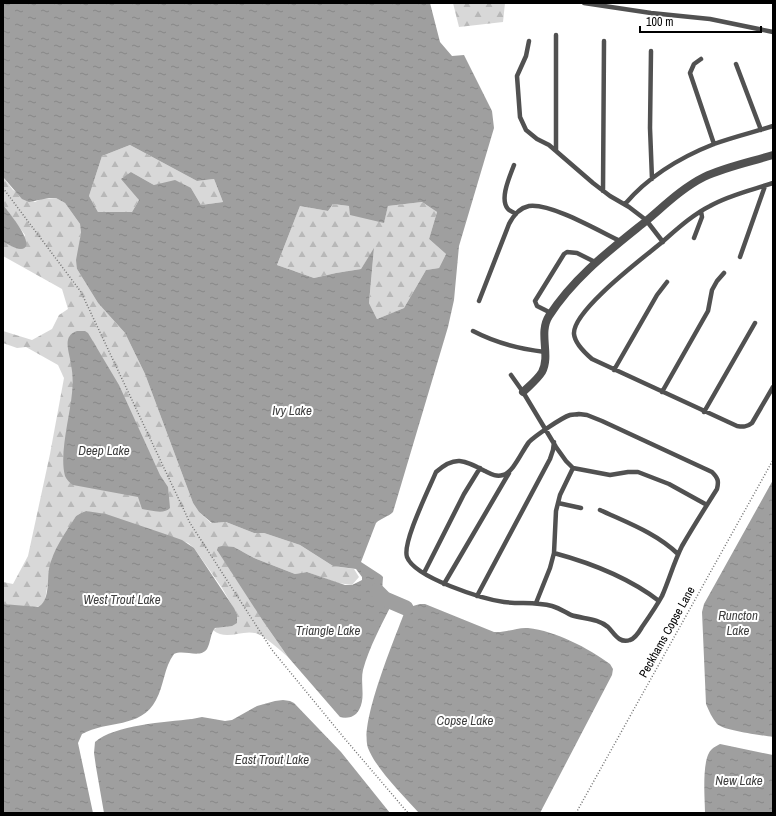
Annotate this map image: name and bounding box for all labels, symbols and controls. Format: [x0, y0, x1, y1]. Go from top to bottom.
scale bar [640, 8, 761, 34]
text: 100 m [646, 14, 673, 30]
water label: Ivy Lake [272, 402, 312, 419]
water label: Deep Lake [78, 442, 130, 459]
street label: Peckhams Copse Lane [635, 584, 699, 680]
water label: West Trout Lake [83, 591, 161, 608]
water label: Runcton Lake [718, 607, 758, 639]
water label: Triangle Lake [296, 622, 360, 639]
water label: Copse Lake [437, 712, 494, 729]
water label: East Trout Lake [235, 751, 309, 768]
water label: New Lake [715, 772, 763, 789]

